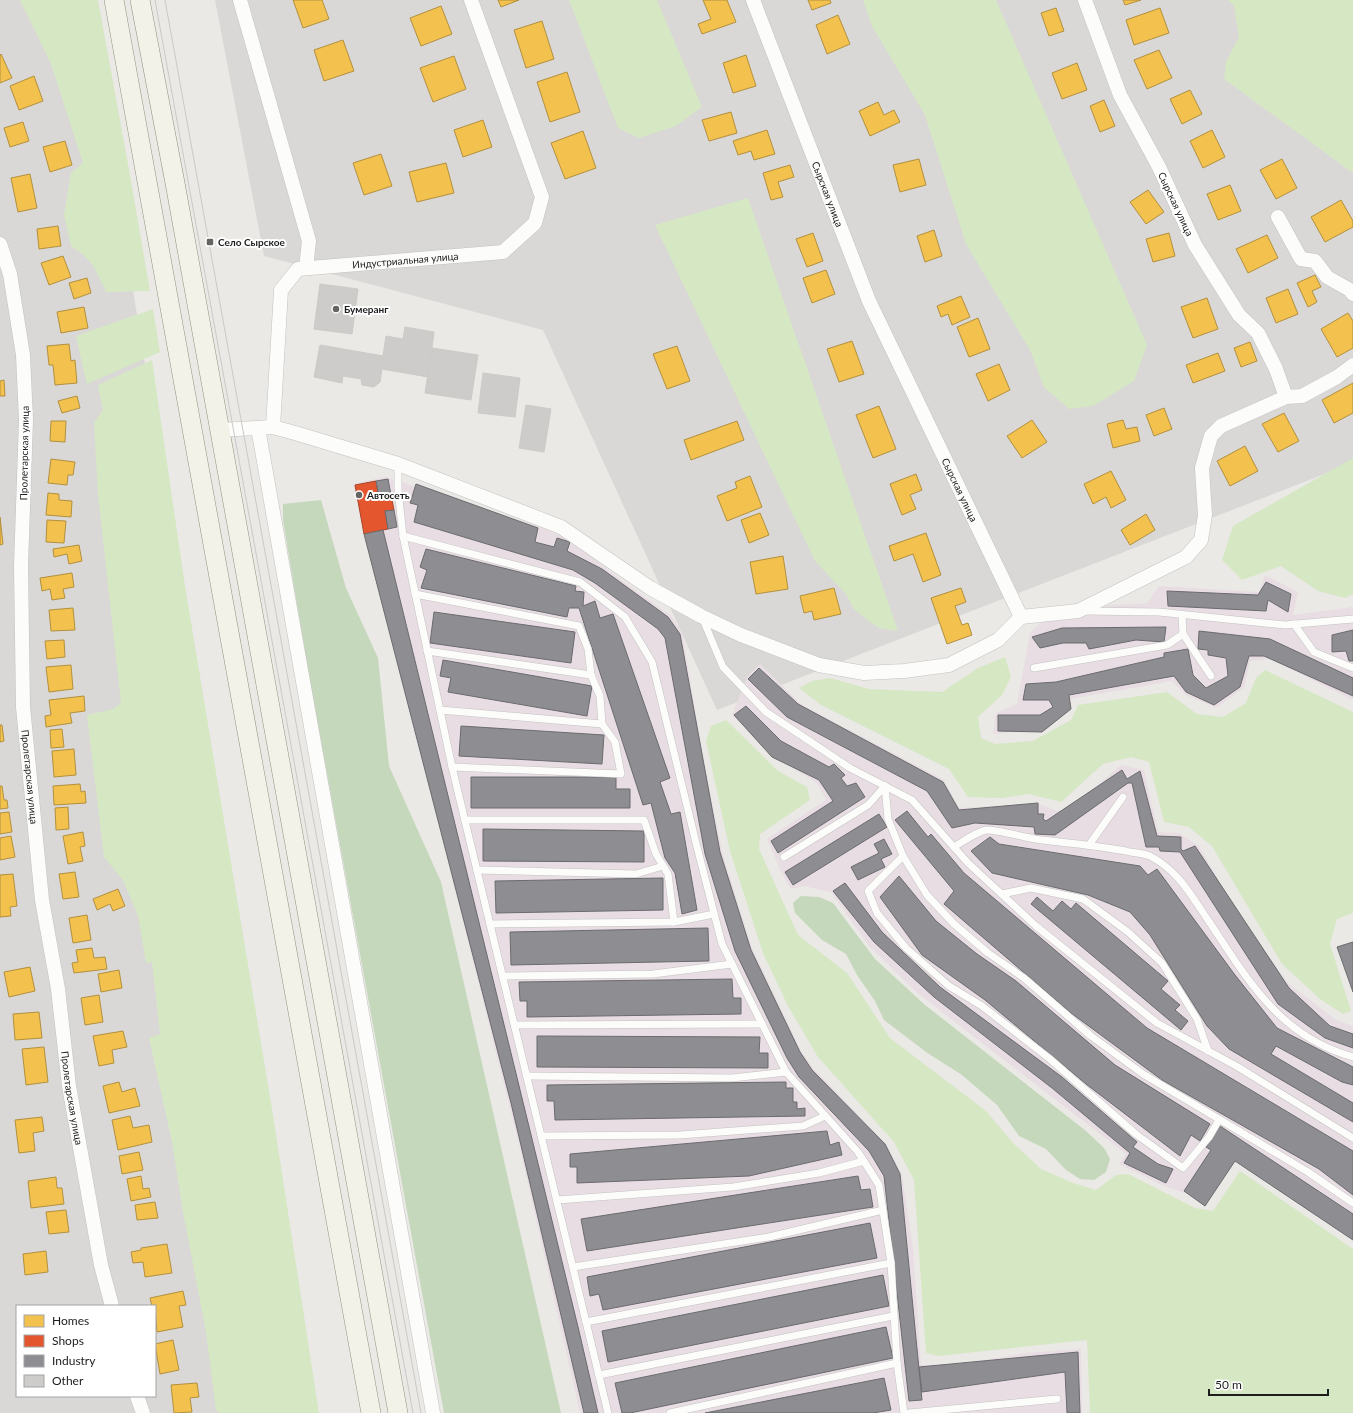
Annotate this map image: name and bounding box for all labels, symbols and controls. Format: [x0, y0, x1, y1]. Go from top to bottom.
street label: Сырская улица [810, 160, 846, 229]
street label: Сырская улица [1156, 170, 1196, 238]
place label: Село Сырское [218, 236, 286, 248]
marker: Село Сырское [205, 237, 215, 247]
street label: Индустриальная улица [352, 250, 459, 270]
place label: Бумеранг [344, 303, 389, 315]
marker: Бумеранг [331, 304, 341, 314]
street label: Пролетарская улица [17, 405, 31, 500]
street label: Сырская улица [939, 456, 980, 524]
place label: Автосеть [366, 489, 410, 501]
marker: Автосеть [354, 490, 364, 500]
street label: Пролетарская улица [19, 729, 40, 825]
street label: Пролетарская улица [59, 1050, 85, 1146]
legend [16, 1305, 156, 1397]
text: Homes [52, 1313, 89, 1328]
text: Shops [52, 1333, 84, 1348]
text: Industry [52, 1353, 96, 1368]
scale bar [1209, 1371, 1328, 1397]
text: Other [52, 1373, 84, 1388]
text: 50 m [1215, 1377, 1242, 1392]

